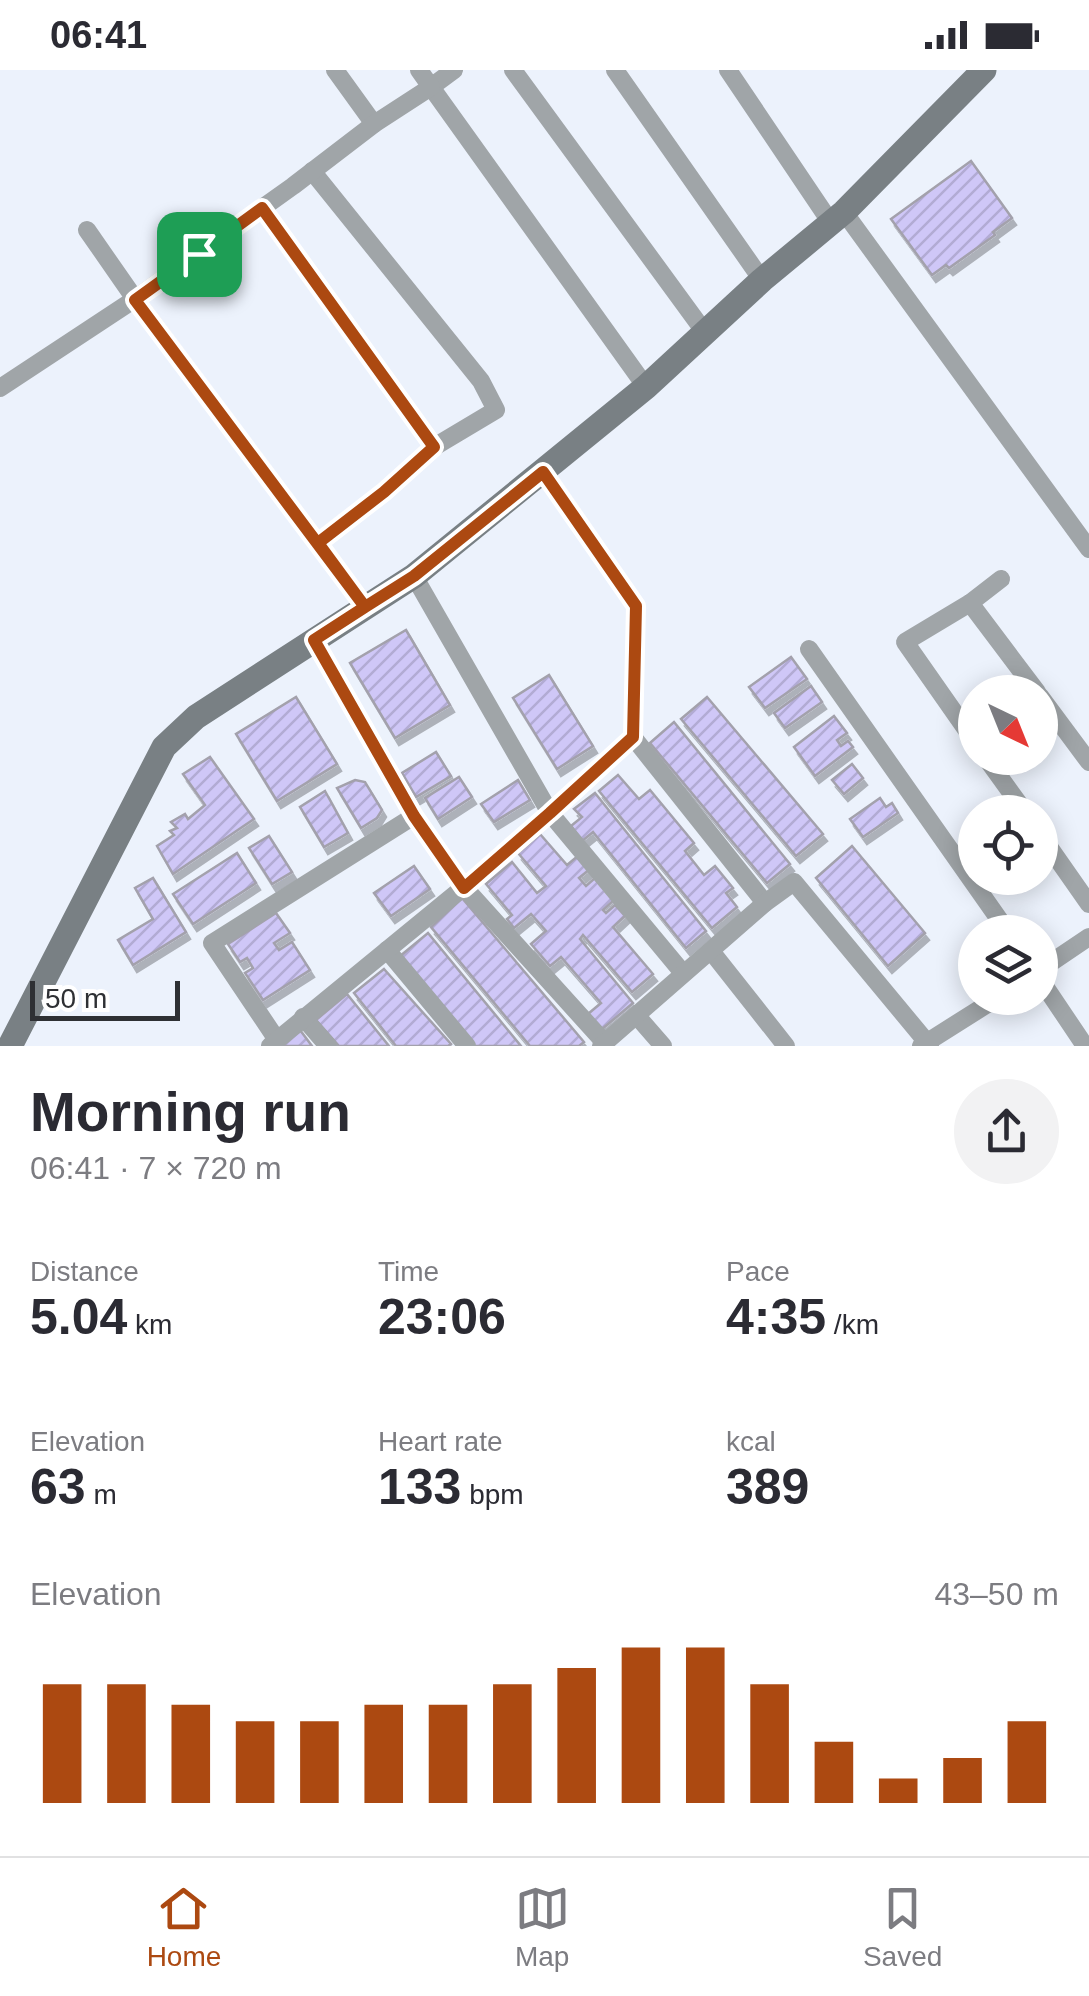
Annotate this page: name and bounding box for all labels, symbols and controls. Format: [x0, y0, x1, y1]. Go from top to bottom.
text: 06:41 [50, 14, 147, 56]
pin [157, 212, 242, 297]
icon: arrive [172, 227, 227, 282]
north arrow [958, 675, 1058, 775]
map controls [958, 675, 1058, 1015]
button: locate [958, 795, 1058, 895]
button: layers [958, 915, 1058, 1015]
scale bar [30, 976, 180, 1020]
text: 50 m [45, 983, 107, 1014]
button: share [954, 1079, 1059, 1184]
text: Morning run [30, 1081, 351, 1143]
text: 06:41 · 7 × 720 m [30, 1150, 282, 1186]
text: Distance [30, 1256, 139, 1287]
text: Time [378, 1256, 439, 1287]
text: Pace [726, 1256, 790, 1287]
text: 5.04 [30, 1289, 127, 1345]
text: 23:06 [378, 1289, 506, 1345]
text: 4:35 [726, 1289, 826, 1345]
text: km [127, 1309, 172, 1340]
text: /km [826, 1309, 879, 1340]
text: Elevation [30, 1426, 145, 1457]
text: Heart rate [378, 1426, 503, 1457]
text: kcal [726, 1426, 776, 1457]
text: 63 [30, 1459, 86, 1515]
text: 133 [378, 1459, 461, 1515]
text: 389 [726, 1459, 809, 1515]
text: m [86, 1479, 117, 1510]
text: bpm [461, 1479, 524, 1510]
text: Elevation [30, 1576, 162, 1612]
text: 43–50 m [934, 1576, 1059, 1612]
tab: Home [147, 1881, 221, 1973]
tab: Map [515, 1881, 570, 1973]
tab: Saved [863, 1881, 942, 1973]

